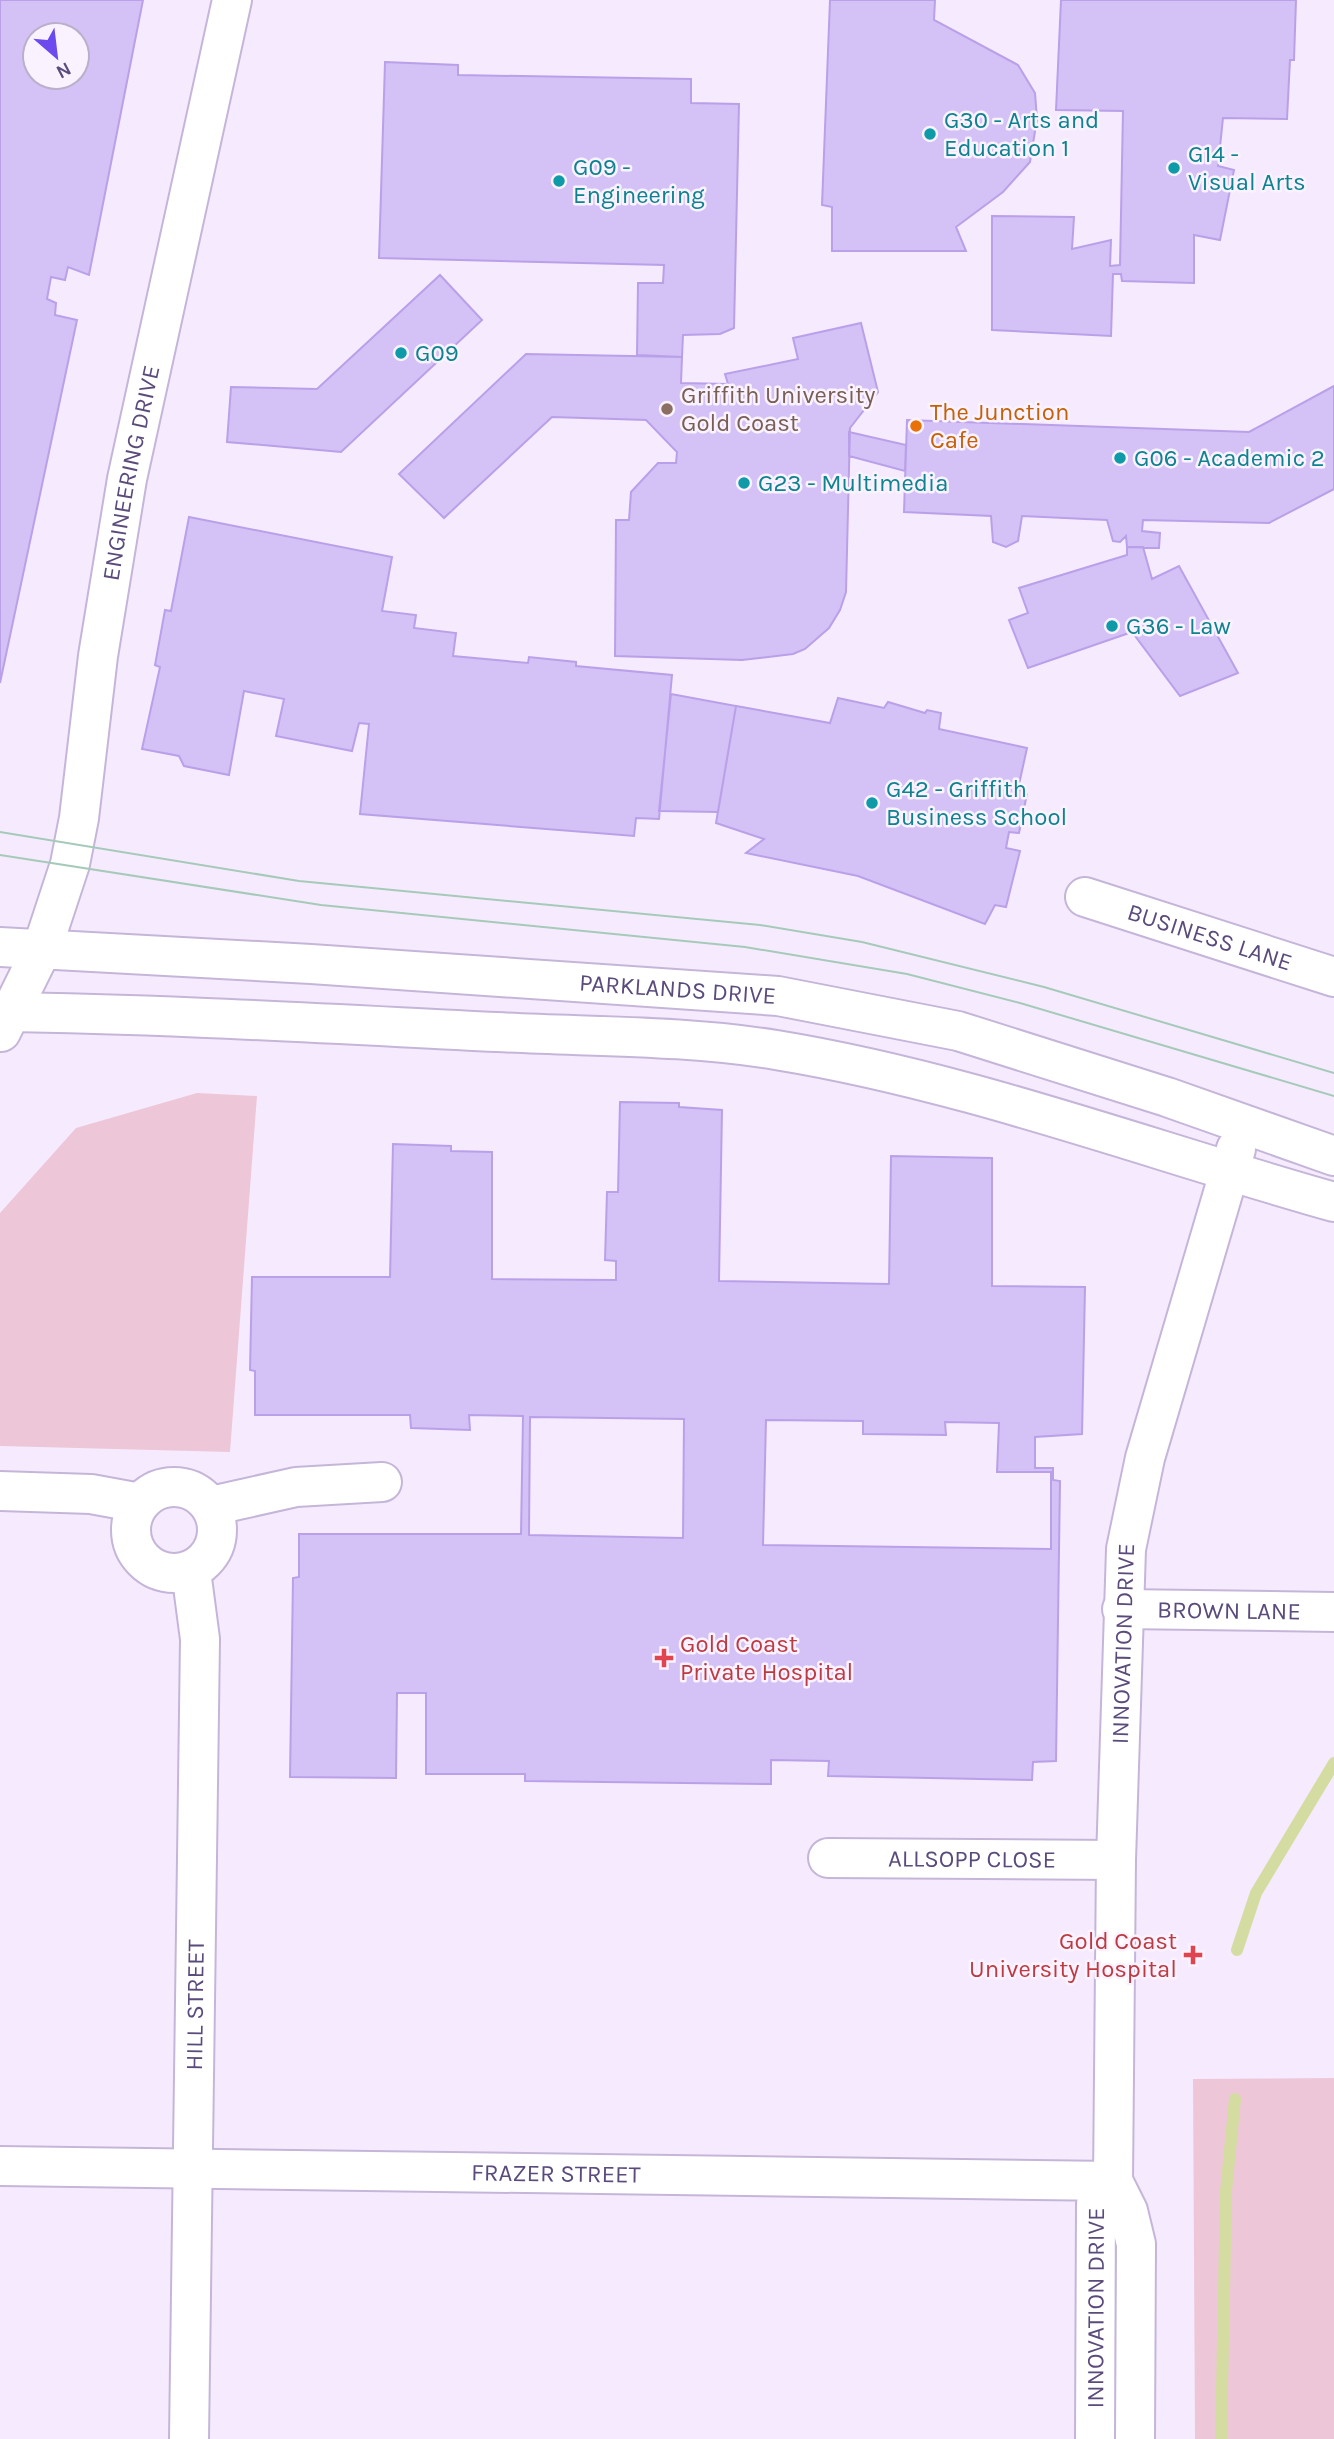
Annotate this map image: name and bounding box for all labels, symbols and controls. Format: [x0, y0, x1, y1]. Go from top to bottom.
north arrow [21, 21, 91, 91]
text: N [52, 57, 75, 83]
place label: G30 - Arts and Education 1 [944, 106, 1099, 162]
marker: G30 - Arts and Education 1 [922, 126, 938, 142]
place label: G14 - Visual Arts [1188, 140, 1306, 196]
place label: G09 - Engineering [573, 153, 705, 209]
marker: G14 - Visual Arts [1166, 160, 1182, 176]
marker: G09 - Engineering [551, 173, 567, 189]
place label: G09 [415, 339, 459, 367]
marker: G09 [393, 345, 409, 361]
street label: ENGINEERING DRIVE [97, 363, 166, 583]
place label: Griffith University Gold Coast [681, 381, 875, 437]
place label: The Junction Cafe [930, 398, 1069, 454]
marker: Griffith University Gold Coast [659, 401, 675, 417]
marker: The Junction Cafe [908, 418, 924, 434]
place label: G06 - Academic 2 [1134, 444, 1325, 472]
marker: G06 - Academic 2 [1112, 450, 1128, 466]
place label: G23 - Multimedia [758, 469, 948, 497]
marker: G23 - Multimedia [736, 475, 752, 491]
place label: G36 - Law [1126, 612, 1231, 640]
marker: G36 - Law [1104, 618, 1120, 634]
place label: G42 - Griffith Business School [886, 775, 1067, 831]
marker: G42 - Griffith Business School [864, 795, 880, 811]
street label: BUSINESS LANE [1124, 898, 1296, 977]
street label: PARKLANDS DRIVE [578, 968, 777, 1010]
street label: INNOVATION DRIVE [1106, 1543, 1140, 1745]
street label: BROWN LANE [1157, 1595, 1301, 1626]
place label: Gold Coast Private Hospital [680, 1630, 853, 1686]
marker: Gold Coast Private Hospital [654, 1648, 674, 1668]
street label: ALLSOPP CLOSE [888, 1844, 1056, 1874]
place label: Gold Coast University Hospital [969, 1927, 1177, 1983]
street label: HILL STREET [180, 1939, 210, 2071]
marker: Gold Coast University Hospital [1183, 1945, 1203, 1965]
street label: FRAZER STREET [471, 2158, 641, 2189]
street label: INNOVATION DRIVE [1081, 2207, 1110, 2409]

